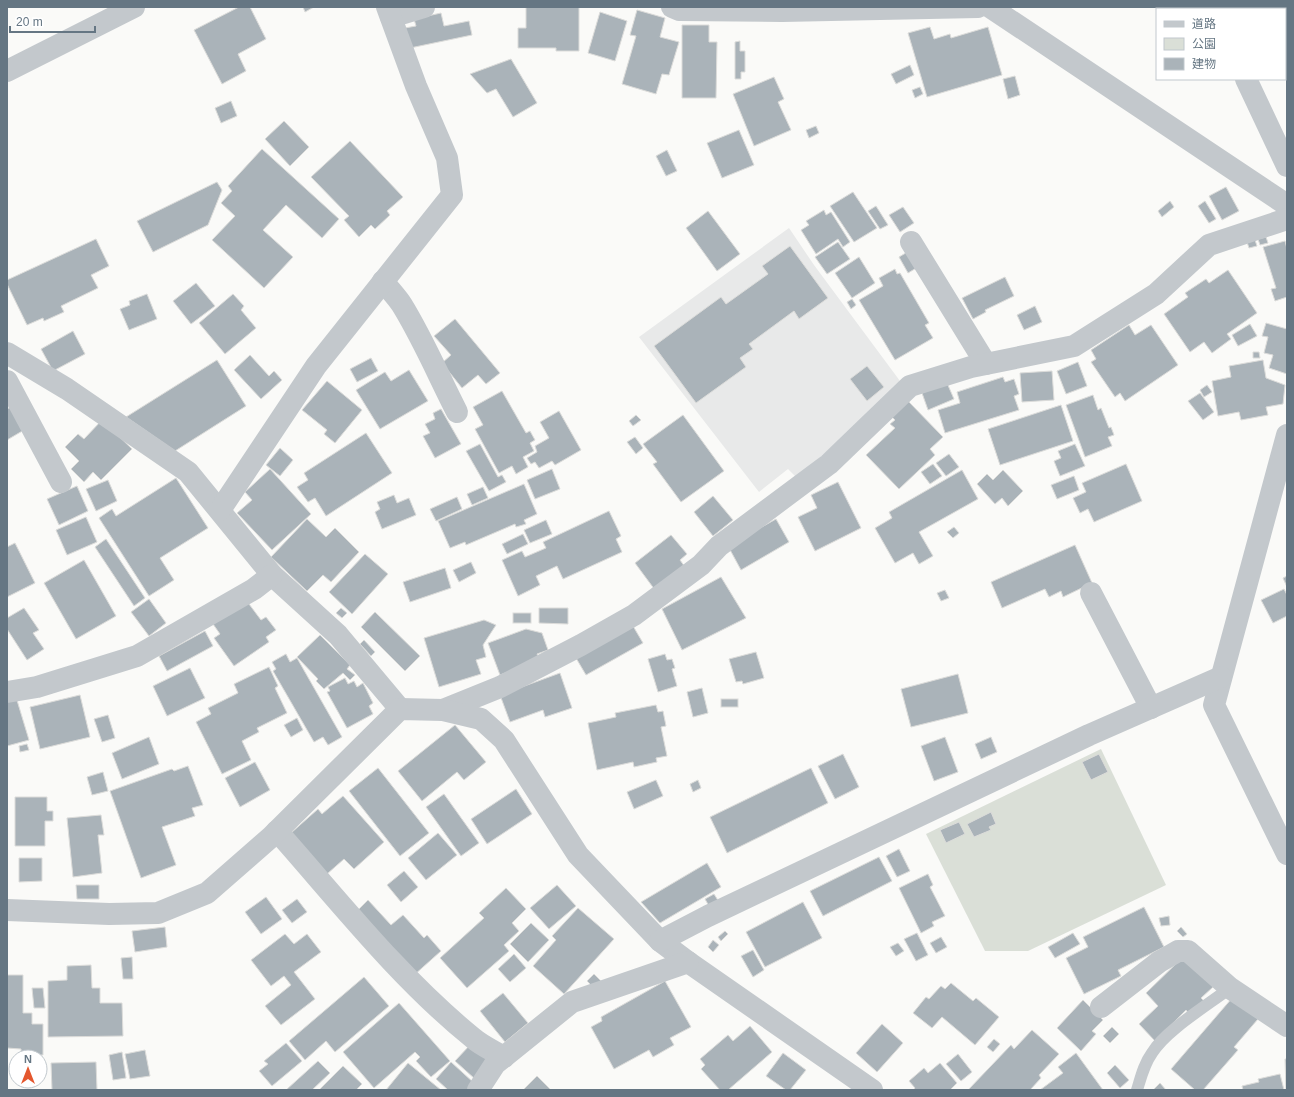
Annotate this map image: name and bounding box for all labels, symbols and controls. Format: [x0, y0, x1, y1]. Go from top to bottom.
scale bar [10, 8, 95, 34]
legend [1156, 8, 1286, 80]
text: 20 m [16, 15, 43, 29]
text: 道路 [1192, 17, 1216, 31]
text: 公園 [1192, 37, 1216, 51]
text: 建物 [1192, 57, 1216, 71]
north arrow [8, 1049, 48, 1089]
text: N [24, 1053, 32, 1065]

